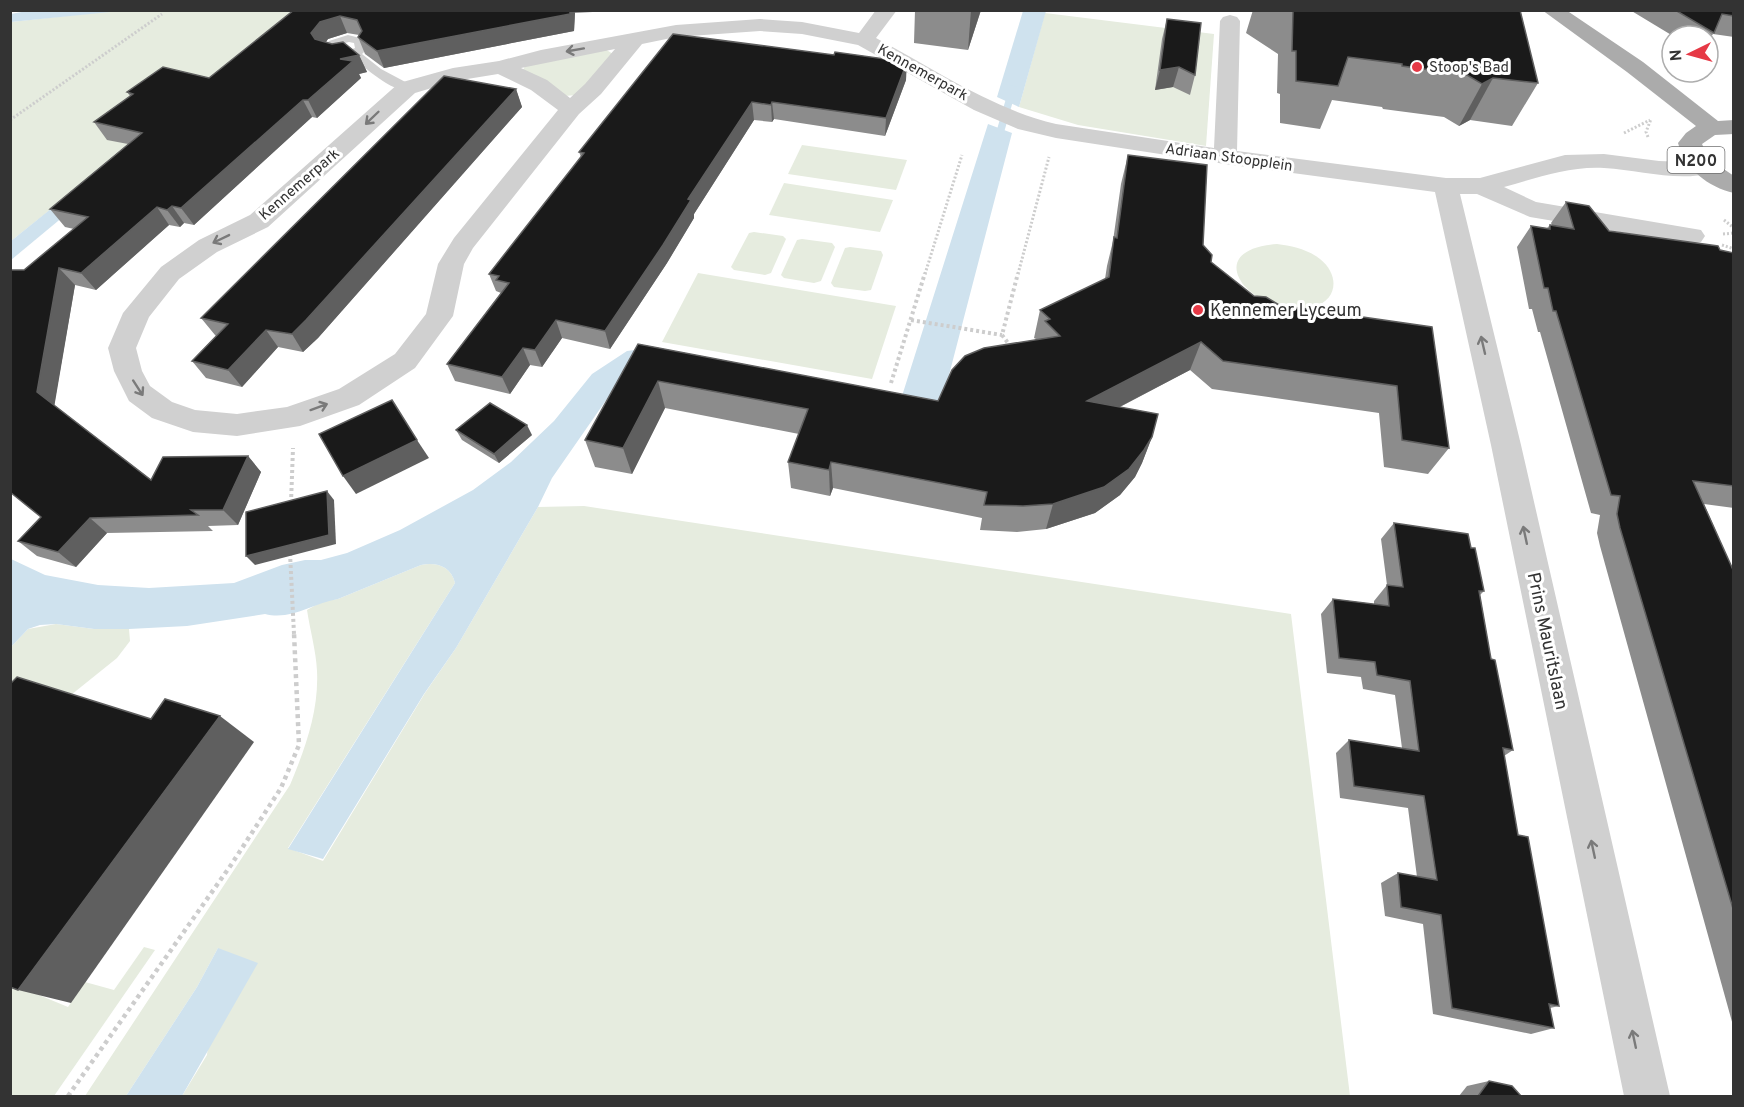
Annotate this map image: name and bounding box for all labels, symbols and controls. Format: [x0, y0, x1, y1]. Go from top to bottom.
north arrow [1660, 24, 1720, 84]
street label: Kennemerpark [874, 41, 971, 106]
one-way arrow [565, 45, 585, 56]
text: N [1667, 49, 1688, 62]
place label: Stoop's Bad [1429, 59, 1509, 78]
marker: Stoop's Bad [1410, 60, 1424, 74]
one-way arrow [365, 111, 380, 125]
street label: Adriaan Stoopplein [1164, 140, 1294, 177]
street label: Kennemerpark [256, 145, 344, 225]
road number: N200 [1668, 147, 1724, 173]
one-way arrow [213, 234, 231, 246]
place label: Kennemer Lyceum [1210, 300, 1362, 323]
marker: Kennemer Lyceum [1191, 303, 1205, 317]
one-way arrow [1476, 335, 1488, 354]
one-way arrow [132, 379, 144, 395]
one-way arrow [309, 401, 328, 412]
one-way arrow [1519, 526, 1530, 545]
street label: Prins Mauritslaan [1521, 570, 1572, 712]
one-way arrow [1587, 839, 1598, 859]
one-way arrow [1628, 1030, 1640, 1049]

